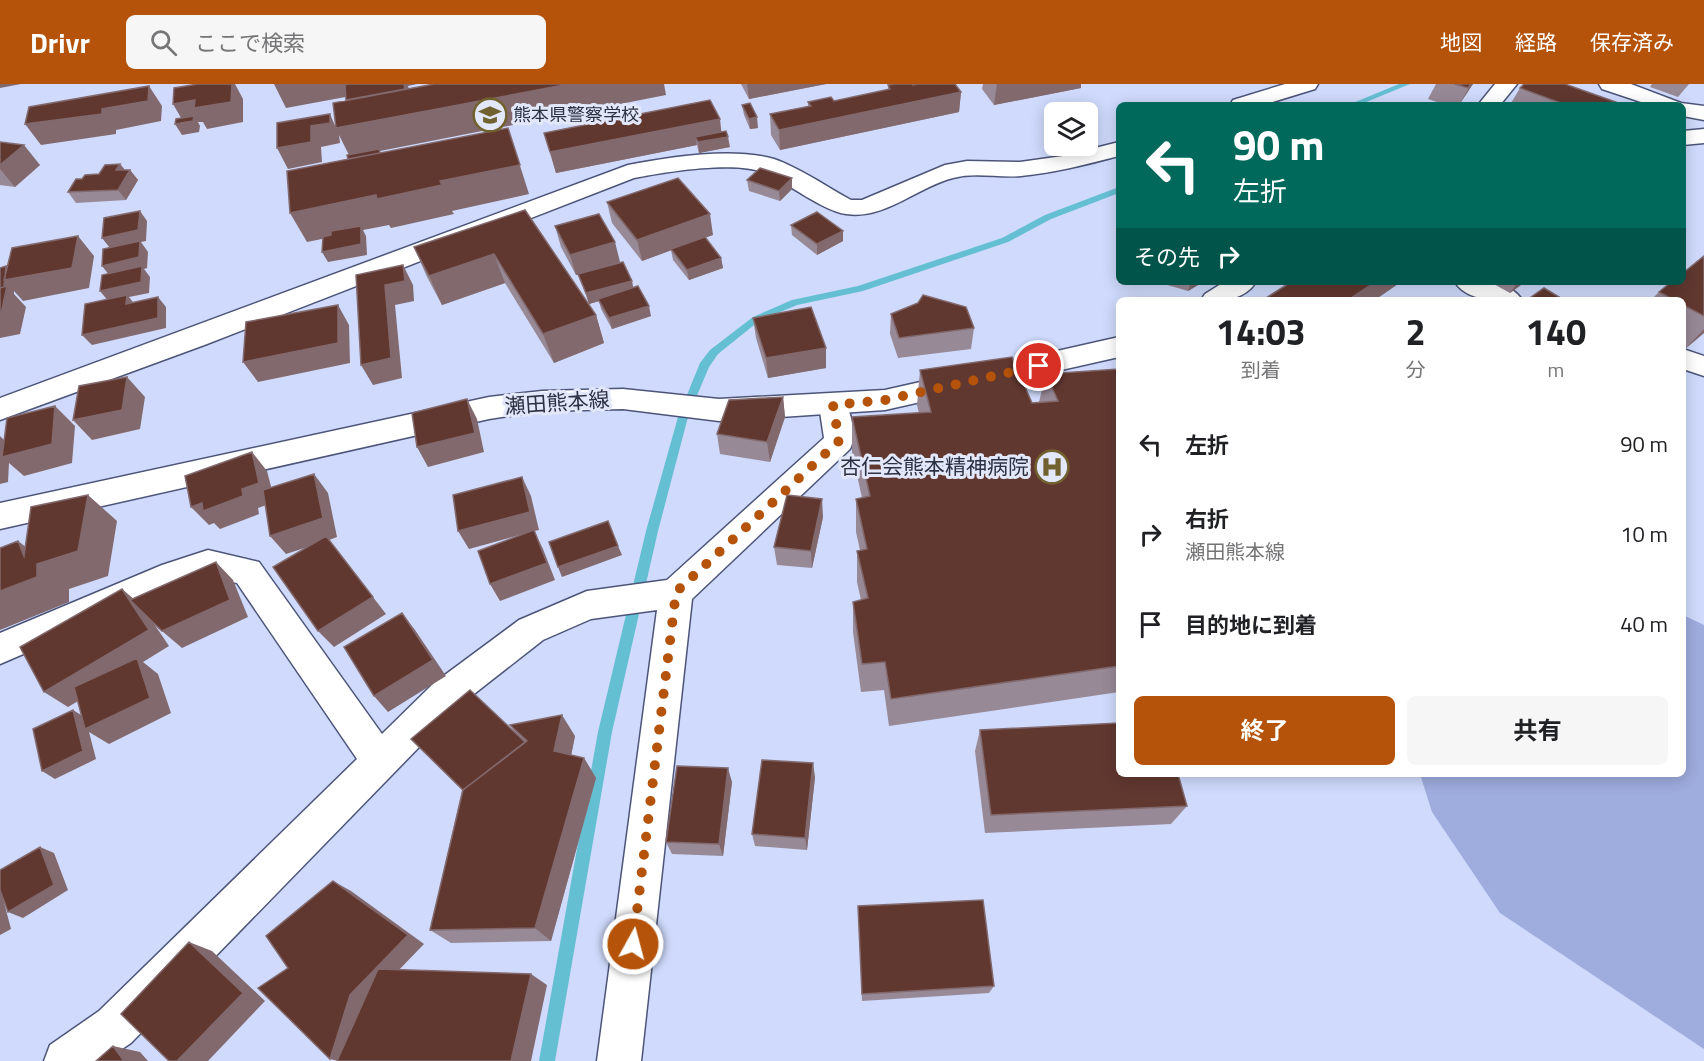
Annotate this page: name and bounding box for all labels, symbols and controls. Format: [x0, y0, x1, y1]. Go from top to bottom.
search box [126, 15, 546, 69]
text: Drivr [30, 21, 90, 64]
icon: search [147, 26, 180, 59]
text: ここで検索 [195, 26, 305, 60]
text: 地図 [1440, 26, 1482, 58]
text: 経路 [1515, 26, 1557, 58]
text: 保存済み [1590, 26, 1674, 58]
school or university icon: 熊本県警察学校 [472, 97, 508, 133]
place label: 熊本県警察学校 [513, 101, 639, 128]
map controls [1044, 102, 1098, 156]
button: layers [1044, 102, 1098, 156]
text: 90 m [1233, 112, 1325, 176]
icon: left [1134, 126, 1212, 204]
text: 左折 [1233, 170, 1287, 211]
text: その先 [1134, 240, 1200, 274]
icon: right [1212, 240, 1245, 273]
text: 14:03 [1216, 304, 1306, 359]
text: 2 [1406, 304, 1426, 359]
text: 140 [1526, 304, 1586, 359]
pin [1013, 340, 1064, 391]
icon: arrive [1022, 349, 1055, 382]
text: 到着 [1241, 354, 1281, 385]
text: 分 [1406, 354, 1426, 385]
text: m [1547, 354, 1564, 385]
street label: 瀬田熊本線 [503, 382, 610, 422]
text: 90 m [1620, 427, 1668, 461]
icon: left [1134, 428, 1167, 461]
text: 左折 [1185, 428, 1229, 462]
hospital icon: 杏仁会熊本精神病院 [1034, 449, 1070, 485]
place label: 杏仁会熊本精神病院 [840, 450, 1029, 482]
text: 右折 [1185, 502, 1229, 536]
text: 10 m [1620, 517, 1668, 551]
icon: right [1134, 518, 1167, 551]
text: 瀬田熊本線 [1185, 536, 1285, 567]
text: 40 m [1620, 607, 1668, 641]
icon: arrive [1134, 608, 1167, 641]
text: 目的地に到着 [1185, 608, 1317, 642]
button: 終了 [1134, 696, 1395, 765]
button: 共有 [1407, 696, 1668, 765]
position arrow [601, 912, 665, 976]

